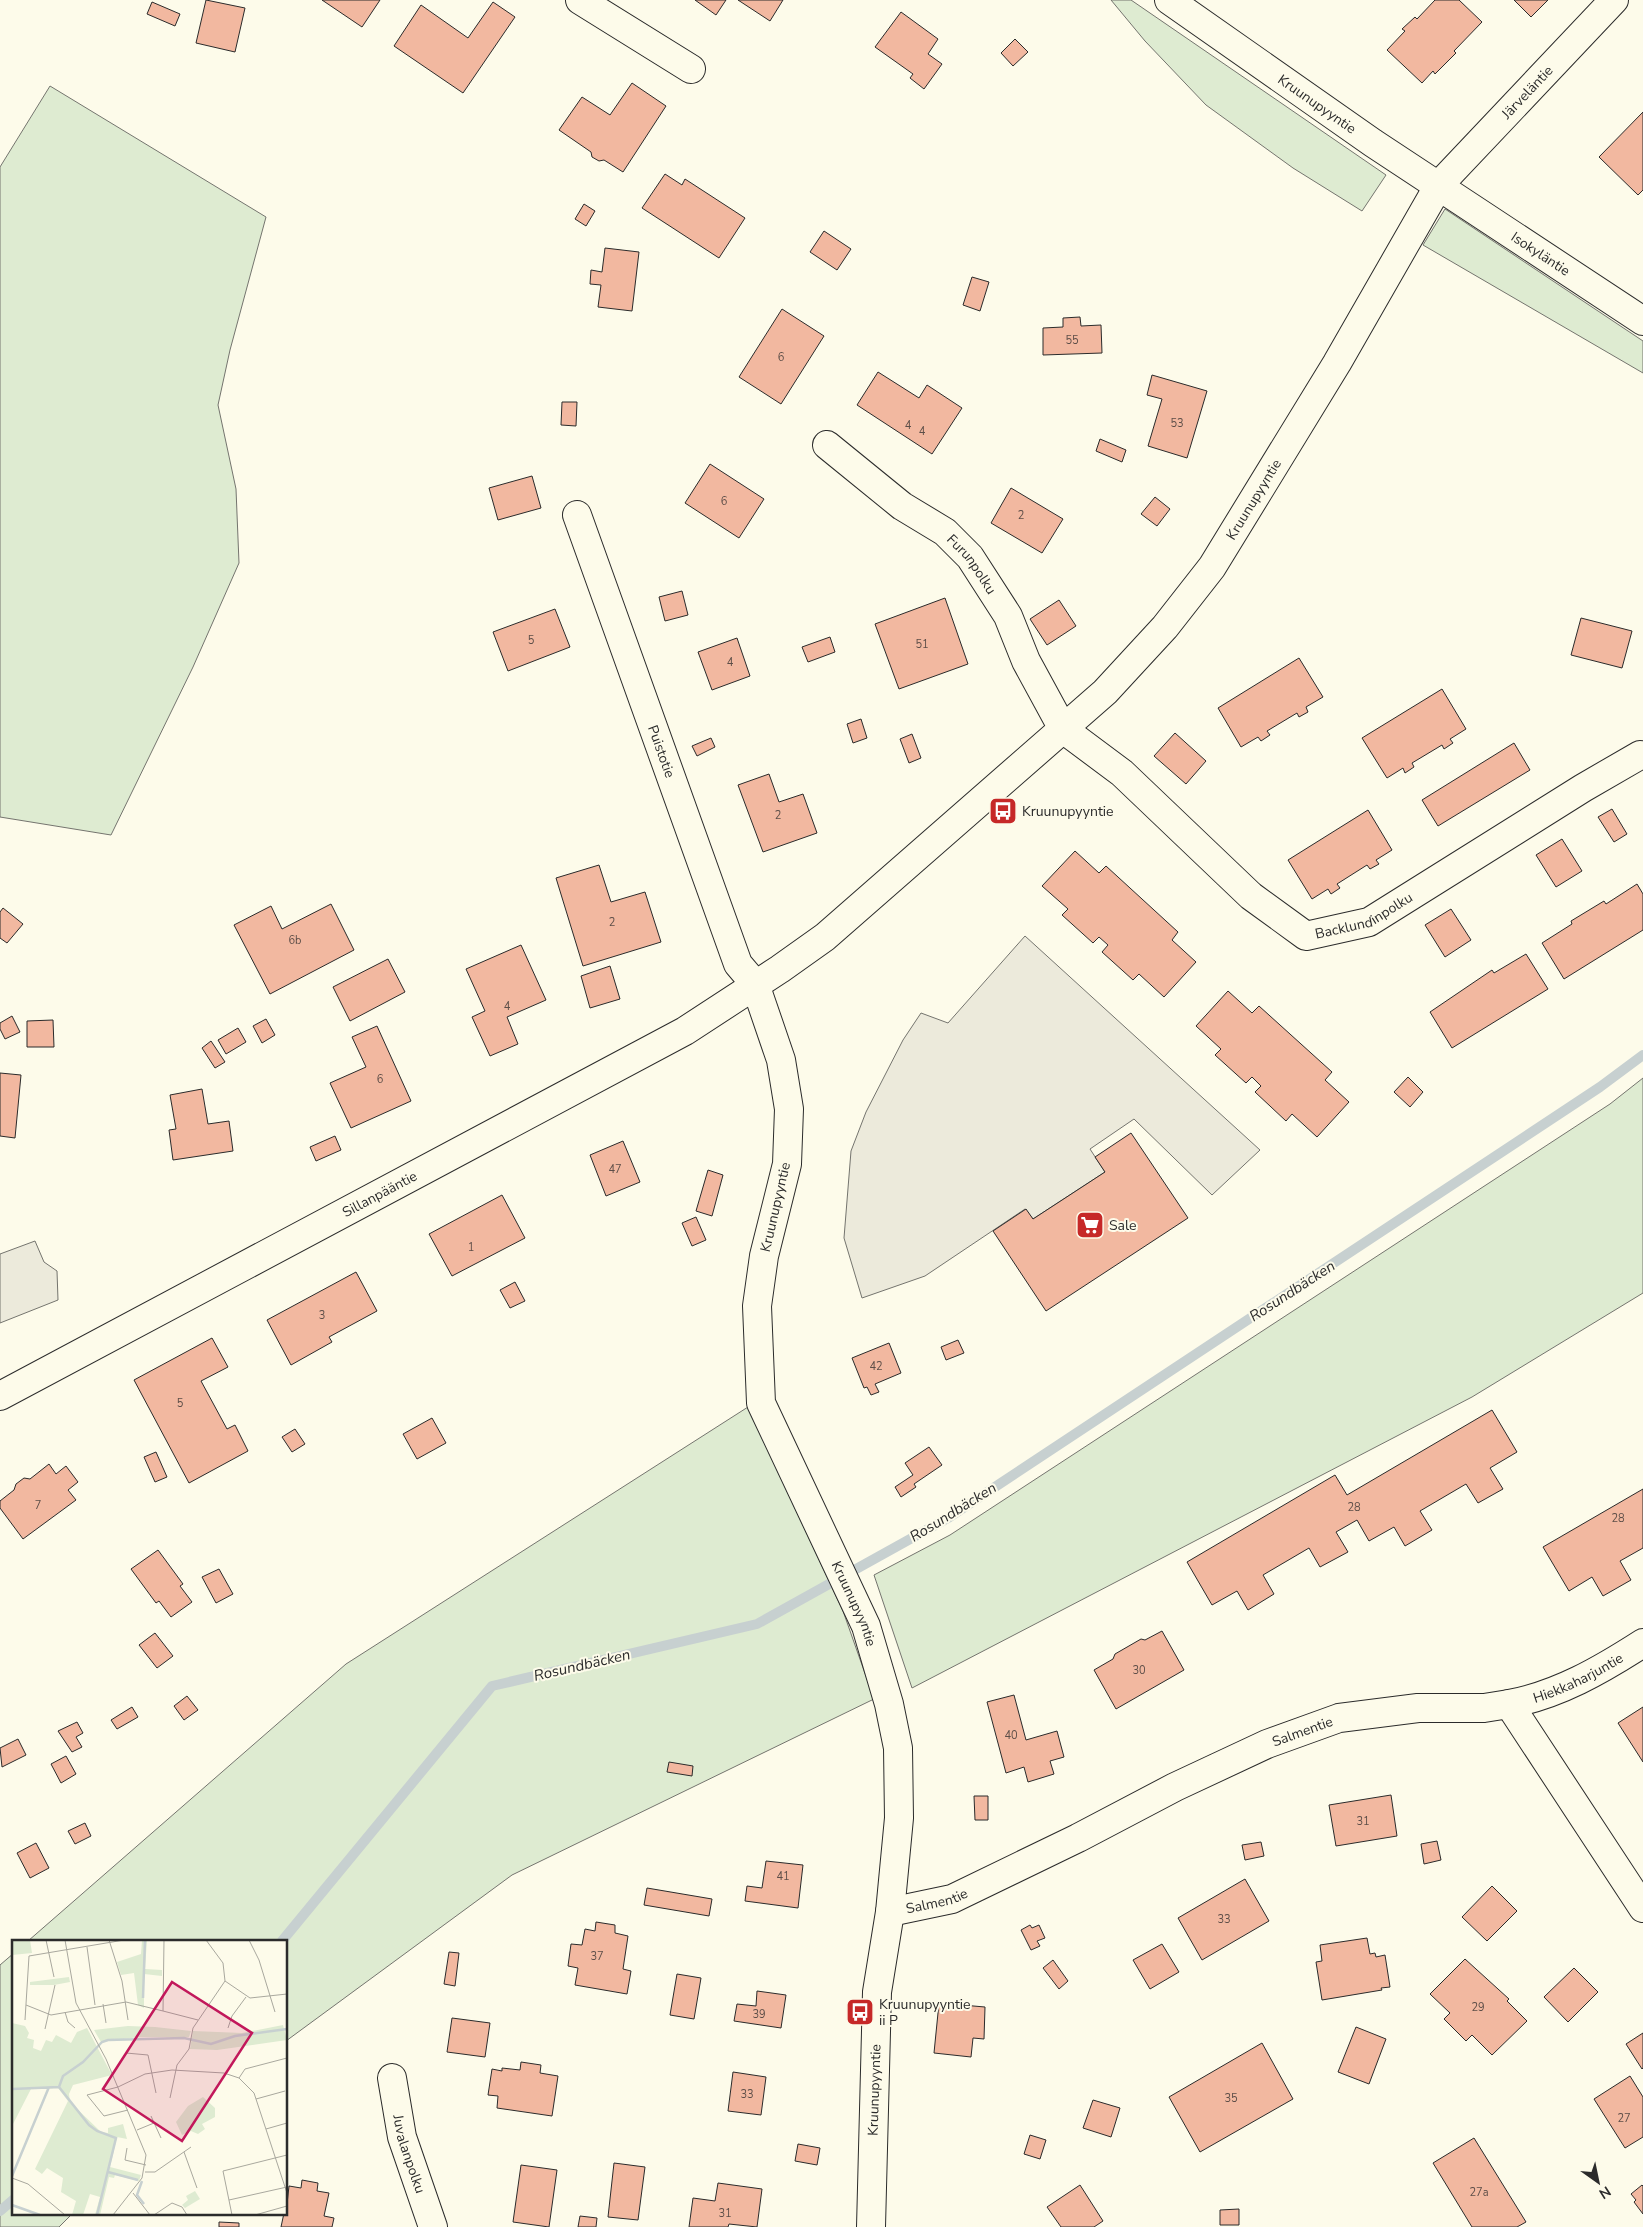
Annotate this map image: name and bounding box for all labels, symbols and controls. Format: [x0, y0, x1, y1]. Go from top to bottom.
street label: Järveläntie [1497, 61, 1557, 124]
street label: Kruunupyyntie [1274, 70, 1360, 138]
street label: Isokyläntie [1507, 228, 1574, 280]
house number: 55 [1065, 333, 1079, 348]
house number: 6 [778, 350, 785, 365]
house number: 53 [1170, 416, 1184, 431]
house number: 4 [905, 418, 912, 433]
house number: 4 [919, 424, 926, 439]
street label: Kruunupyyntie [1222, 456, 1286, 544]
house number: 6 [721, 494, 728, 509]
house number: 2 [1018, 508, 1024, 523]
street label: Furunpolku [943, 530, 1000, 598]
house number: 5 [528, 633, 535, 648]
house number: 51 [915, 637, 929, 652]
house number: 4 [727, 655, 734, 670]
street label: Puistotie [643, 722, 679, 780]
bus stop icon: Kruunupyyntie [988, 796, 1018, 826]
place label: Kruunupyyntie [1022, 802, 1114, 821]
house number: 2 [775, 808, 781, 823]
street label: Backlundinpolku [1313, 888, 1416, 944]
house number: 2 [609, 915, 615, 930]
house number: 6b [288, 933, 302, 948]
house number: 4 [504, 999, 511, 1014]
house number: 6 [377, 1072, 384, 1087]
street label: Kruunupyyntie [756, 1160, 795, 1254]
house number: 47 [608, 1162, 622, 1177]
street label: Sillanpääntie [339, 1167, 420, 1222]
supermarket icon: Sale [1075, 1210, 1105, 1240]
place label: Sale [1109, 1216, 1137, 1235]
house number: 1 [468, 1240, 474, 1255]
water label: Rosundbäcken [1245, 1256, 1339, 1326]
house number: 3 [319, 1308, 325, 1323]
house number: 42 [869, 1359, 883, 1374]
house number: 5 [177, 1396, 184, 1411]
water label: Rosundbäcken [906, 1477, 1000, 1547]
house number: 7 [35, 1498, 41, 1513]
house number: 28 [1347, 1500, 1361, 1515]
house number: 28 [1611, 1511, 1625, 1526]
street label: Kruunupyyntie [827, 1558, 880, 1649]
water label: Rosundbäcken [532, 1644, 632, 1686]
street label: Hiekkaharjuntie [1531, 1649, 1627, 1708]
house number: 30 [1132, 1663, 1146, 1678]
street label: Salmentie [1270, 1712, 1335, 1751]
house number: 40 [1004, 1728, 1018, 1743]
house number: 31 [1356, 1814, 1370, 1829]
house number: 41 [776, 1869, 790, 1884]
street label: Salmentie [904, 1884, 971, 1918]
house number: 33 [1217, 1912, 1231, 1927]
inset map [12, 1940, 288, 2214]
house number: 37 [590, 1949, 604, 1964]
place label: Kruunupyyntie ii P [879, 1995, 971, 2030]
bus stop icon: Kruunupyyntie ii P [845, 1997, 875, 2027]
house number: 29 [1471, 2000, 1485, 2015]
house number: 39 [752, 2007, 766, 2022]
street label: Kruunupyyntie [863, 2044, 886, 2136]
house number: 33 [740, 2087, 754, 2102]
house number: 35 [1224, 2091, 1238, 2106]
house number: 27 [1617, 2111, 1631, 2126]
street label: Juvalanpolku [388, 2112, 430, 2196]
north arrow [1573, 2157, 1623, 2207]
text: N [1595, 2182, 1614, 2203]
house number: 27a [1469, 2185, 1489, 2200]
house number: 31 [718, 2206, 732, 2221]

